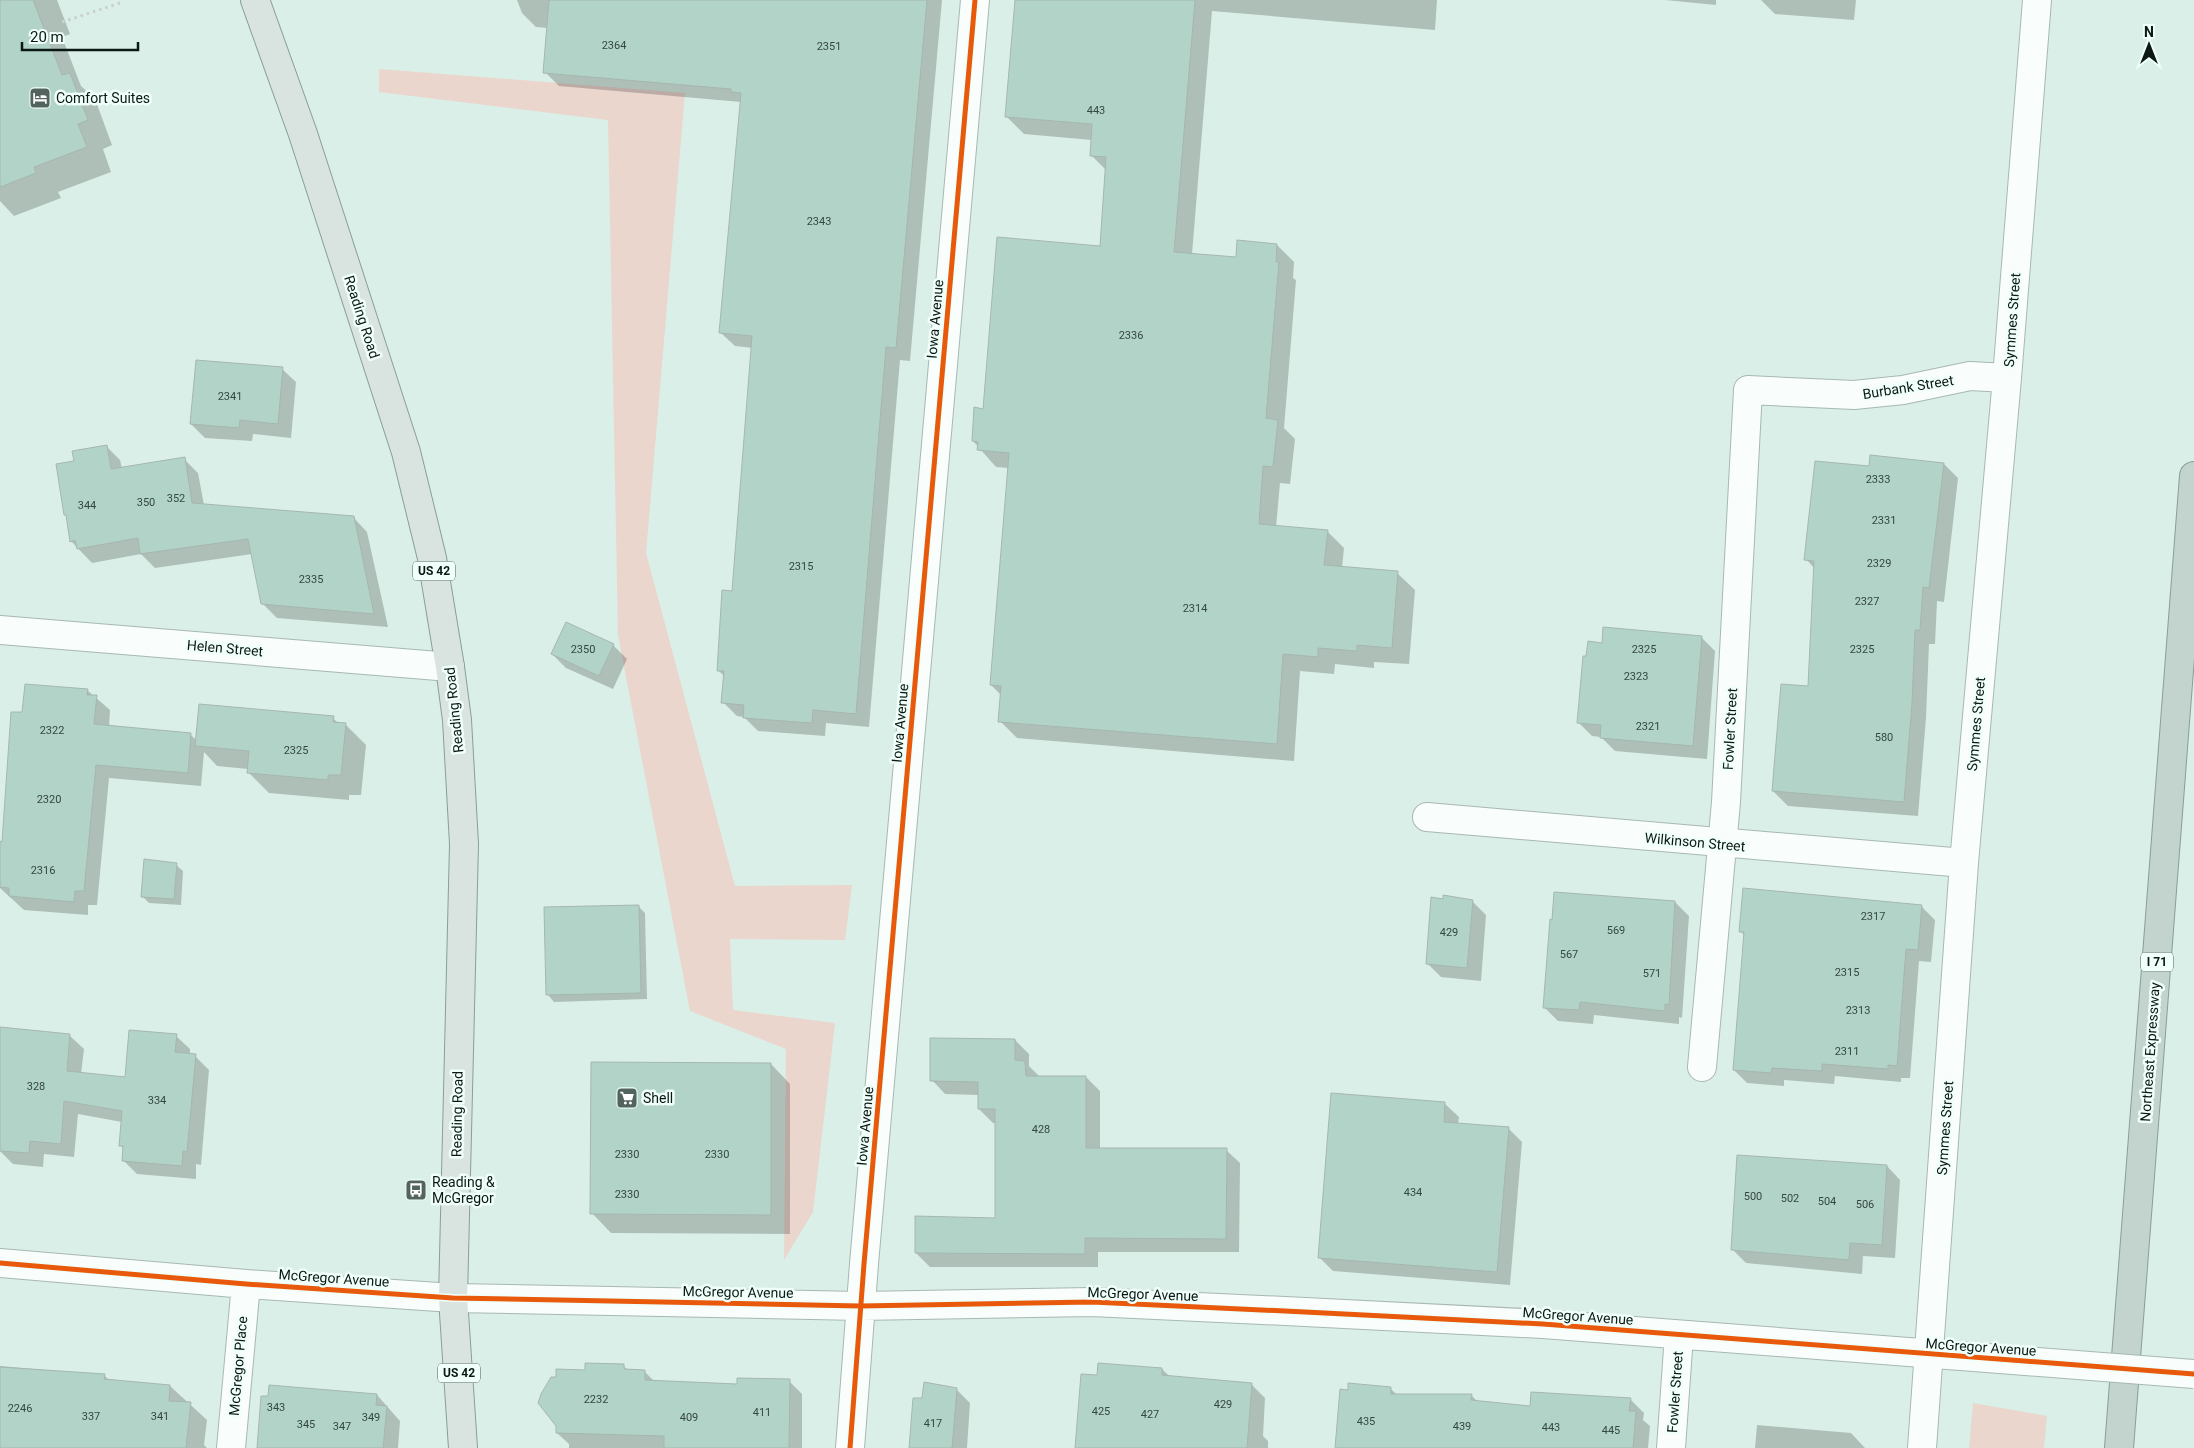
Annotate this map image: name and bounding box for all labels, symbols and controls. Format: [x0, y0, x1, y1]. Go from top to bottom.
scale bar [22, 20, 139, 52]
north arrow [2124, 20, 2174, 70]
text: N [2144, 24, 2154, 40]
text: 20 m [30, 28, 64, 46]
house number: 2364 [602, 39, 626, 52]
house number: 2351 [817, 40, 841, 53]
hotel icon: Comfort Suites [28, 86, 52, 110]
place label: Comfort Suites [56, 90, 150, 106]
house number: 443 [1087, 104, 1105, 117]
house number: 2343 [807, 215, 831, 228]
street label: Symmes Street [2001, 272, 2023, 368]
street label: Reading Road [341, 274, 383, 360]
street label: Iowa Avenue [924, 279, 946, 359]
house number: 2336 [1119, 329, 1143, 342]
street label: Burbank Street [1861, 372, 1955, 402]
house number: 2341 [218, 390, 242, 403]
house number: 2333 [1866, 473, 1890, 486]
house number: 352 [167, 492, 185, 505]
house number: 350 [137, 496, 155, 509]
house number: 344 [78, 499, 96, 512]
house number: 2331 [1872, 514, 1896, 527]
house number: 2329 [1867, 557, 1891, 570]
house number: 2315 [789, 560, 813, 573]
road number: US 42 [413, 562, 455, 580]
house number: 2335 [299, 573, 323, 586]
house number: 2327 [1855, 595, 1879, 608]
house number: 2314 [1183, 602, 1207, 615]
street label: Helen Street [186, 637, 264, 659]
house number: 2350 [571, 643, 595, 656]
house number: 2325 [1632, 643, 1656, 656]
house number: 2325 [1850, 643, 1874, 656]
street label: Reading Road [442, 666, 466, 754]
house number: 2323 [1624, 670, 1648, 683]
street label: Symmes Street [1964, 676, 1988, 772]
street label: Iowa Avenue [889, 683, 911, 763]
street label: Fowler Street [1720, 687, 1740, 770]
house number: 2321 [1636, 720, 1660, 733]
house number: 2322 [40, 724, 64, 737]
house number: 580 [1875, 731, 1893, 744]
house number: 2325 [284, 744, 308, 757]
house number: 2320 [37, 793, 61, 806]
street label: Wilkinson Street [1644, 830, 1746, 854]
house number: 2316 [31, 864, 55, 877]
house number: 2317 [1861, 910, 1885, 923]
house number: 569 [1607, 924, 1625, 937]
house number: 429 [1440, 926, 1458, 939]
house number: 567 [1560, 948, 1578, 961]
road number: I 71 [2141, 952, 2173, 972]
house number: 2315 [1835, 966, 1859, 979]
house number: 571 [1643, 967, 1661, 980]
street label: Northeast Expressway [2137, 981, 2163, 1122]
house number: 2313 [1846, 1004, 1870, 1017]
house number: 2311 [1835, 1045, 1859, 1058]
street label: Reading Road [448, 1071, 466, 1157]
house number: 328 [27, 1080, 45, 1093]
street label: Symmes Street [1934, 1080, 1956, 1176]
supermarket icon: Shell [615, 1086, 639, 1110]
street label: Iowa Avenue [854, 1086, 876, 1166]
place label: Shell [643, 1090, 673, 1106]
house number: 334 [148, 1094, 166, 1107]
house number: 428 [1032, 1123, 1050, 1136]
house number: 2330 [615, 1148, 639, 1161]
house number: 2330 [705, 1148, 729, 1161]
place label: Reading & McGregor [432, 1174, 495, 1206]
bus stop icon: Reading & McGregor [404, 1178, 428, 1202]
house number: 434 [1404, 1186, 1422, 1199]
house number: 2330 [615, 1188, 639, 1201]
house number: 500 [1744, 1190, 1762, 1203]
house number: 502 [1781, 1192, 1799, 1205]
house number: 504 [1818, 1195, 1836, 1208]
house number: 506 [1856, 1198, 1874, 1211]
street label: McGregor Avenue [278, 1266, 390, 1290]
street label: McGregor Avenue [682, 1283, 794, 1301]
street label: McGregor Avenue [1087, 1284, 1199, 1304]
street label: McGregor Avenue [1522, 1304, 1634, 1328]
street label: McGregor Place [226, 1316, 250, 1416]
street label: McGregor Avenue [1925, 1335, 2037, 1359]
street label: Fowler Street [1664, 1350, 1686, 1434]
road number: US 42 [438, 1364, 480, 1382]
house number: 2232 [584, 1393, 608, 1406]
house number: 429 [1214, 1398, 1232, 1411]
house number: 343 [267, 1401, 285, 1414]
house number: 2246 [8, 1402, 32, 1415]
house number: 425 [1092, 1405, 1110, 1418]
house number: 411 [753, 1406, 771, 1419]
house number: 427 [1141, 1408, 1159, 1421]
house number: 337 [82, 1410, 100, 1423]
house number: 341 [151, 1410, 169, 1423]
house number: 349 [362, 1411, 380, 1424]
house number: 409 [680, 1411, 698, 1424]
house number: 435 [1357, 1415, 1375, 1428]
house number: 417 [924, 1417, 942, 1430]
house number: 345 [297, 1418, 315, 1431]
house number: 347 [333, 1420, 351, 1433]
house number: 439 [1453, 1420, 1471, 1433]
house number: 443 [1542, 1421, 1560, 1434]
house number: 445 [1602, 1424, 1620, 1437]

